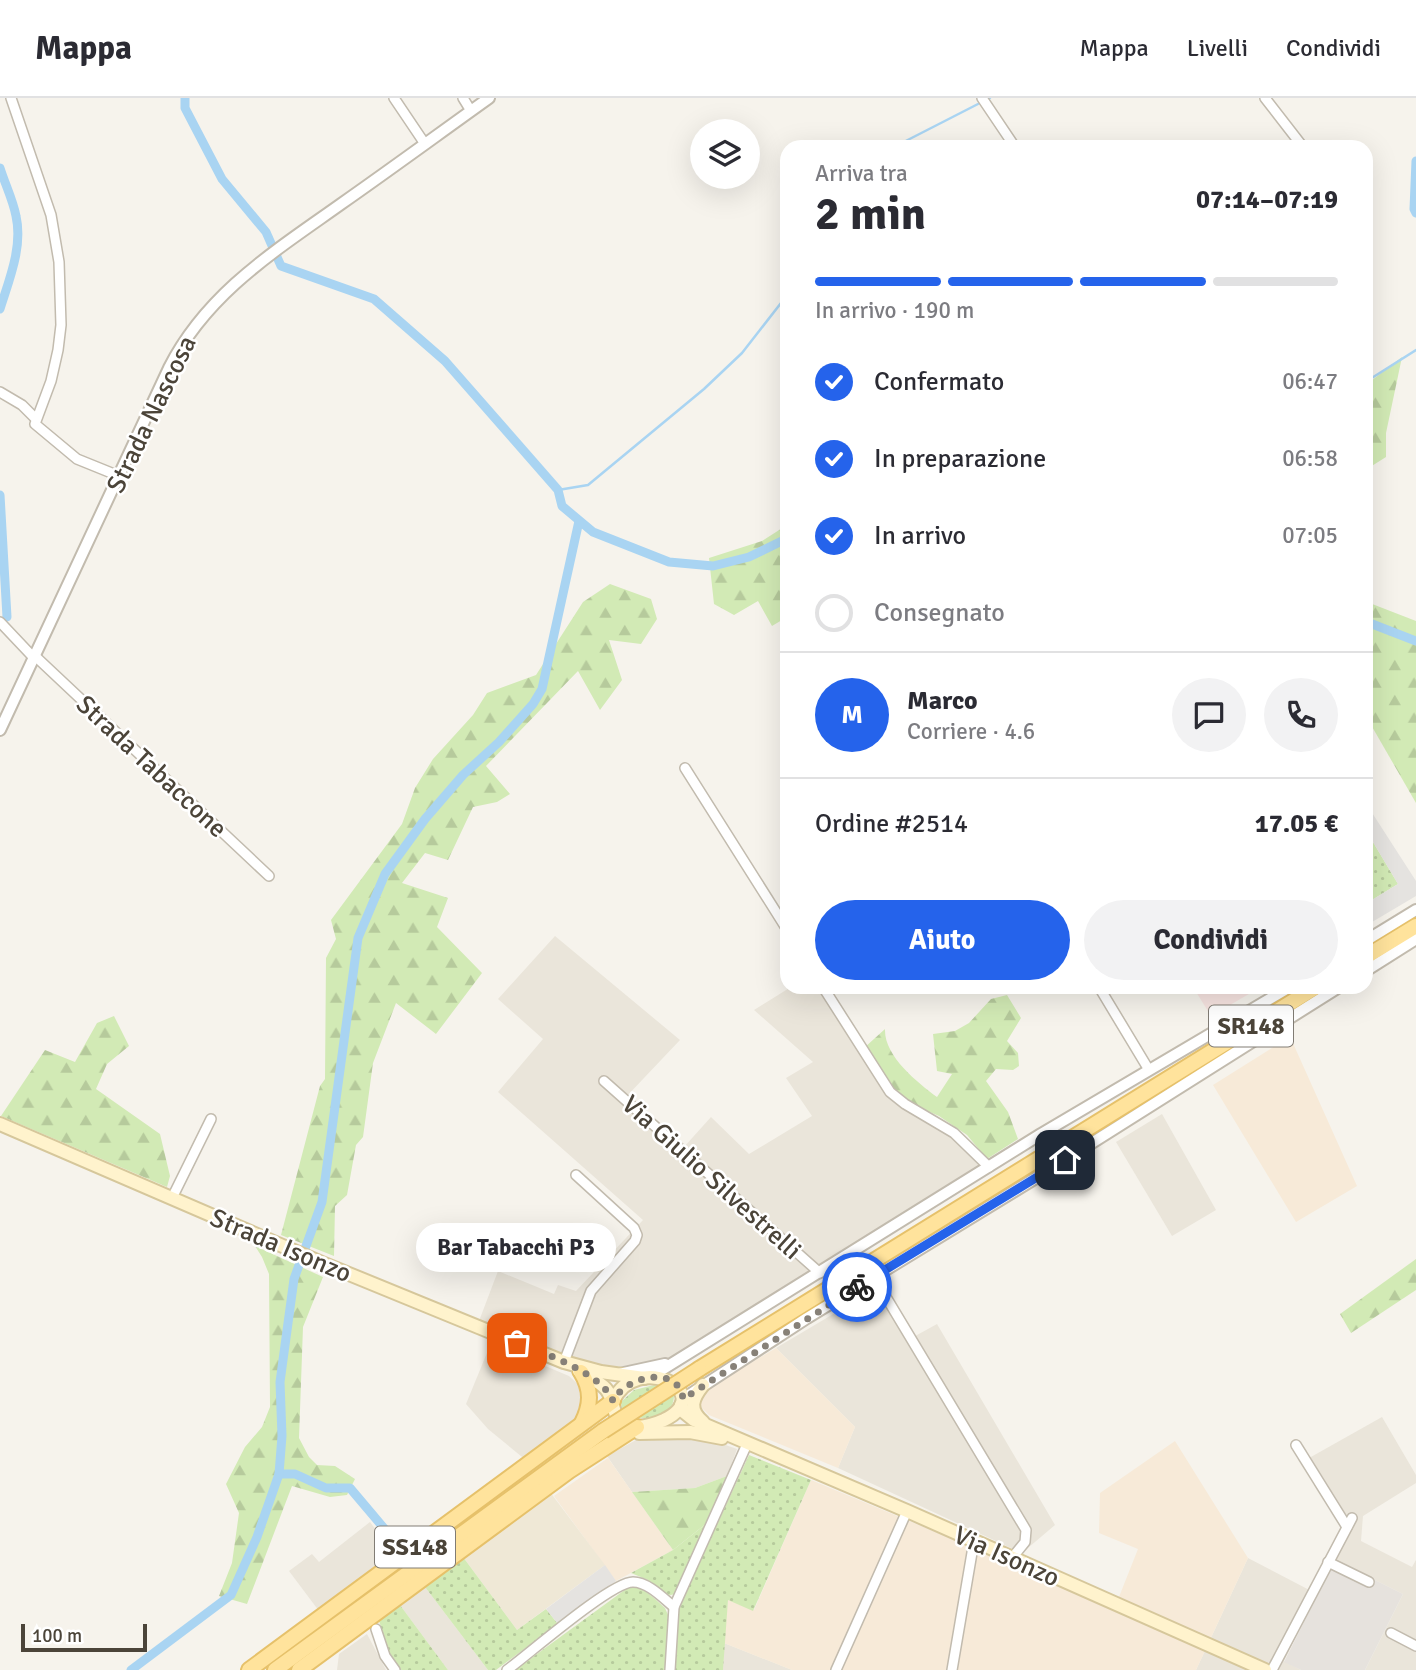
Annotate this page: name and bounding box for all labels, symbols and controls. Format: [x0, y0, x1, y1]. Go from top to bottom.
text: Mappa [35, 28, 132, 69]
text: Mappa [1080, 33, 1149, 63]
text: Livelli [1187, 33, 1248, 63]
text: Condividi [1286, 33, 1381, 63]
map controls [690, 119, 760, 189]
button: layers [690, 119, 760, 189]
text: Arriva tra [815, 159, 908, 188]
text: 07:14–07:19 [1196, 184, 1338, 216]
text: 2 min [815, 186, 926, 242]
text: In arrivo · 190 m [815, 296, 974, 325]
street label: Strada Nascosa [100, 331, 204, 498]
icon: check [815, 363, 853, 401]
text: Confermato [874, 366, 1004, 398]
text: 06:47 [1282, 367, 1338, 396]
icon: check [815, 440, 853, 478]
text: In preparazione [874, 443, 1046, 475]
text: 06:58 [1282, 444, 1338, 473]
icon: check [815, 517, 853, 555]
text: In arrivo [874, 520, 966, 552]
text: 07:05 [1282, 521, 1338, 550]
text: Consegnato [874, 597, 1005, 629]
button: chat [1172, 678, 1246, 752]
button: phone [1264, 678, 1338, 752]
text: Marco [907, 685, 978, 717]
street label: Strada Tabaccone [69, 689, 233, 845]
text: M [841, 699, 863, 731]
text: Corriere · 4.6 [907, 717, 1035, 746]
text: Ordine #2514 [815, 808, 968, 840]
text: 17.05 € [1255, 808, 1338, 840]
button: Aiuto [815, 900, 1070, 980]
button: Condividi [1084, 900, 1338, 980]
road number: SR148 [1209, 1006, 1293, 1046]
street label: Via Giulio Silvestrelli [615, 1089, 808, 1267]
pin [1035, 1130, 1095, 1190]
icon: home [1046, 1141, 1084, 1179]
street label: Strada Isonzo [205, 1202, 356, 1290]
callout: Bar Tabacchi P3 [417, 1224, 617, 1273]
text: Bar Tabacchi P3 [437, 1233, 595, 1262]
courier [822, 1252, 892, 1322]
icon: bike [838, 1268, 876, 1306]
pin [487, 1313, 547, 1373]
icon: bag [498, 1324, 536, 1362]
street label: Via Isonzo [949, 1519, 1064, 1594]
road number: SS148 [375, 1526, 455, 1568]
scale bar [21, 1621, 147, 1653]
text: 100 m [32, 1624, 82, 1648]

